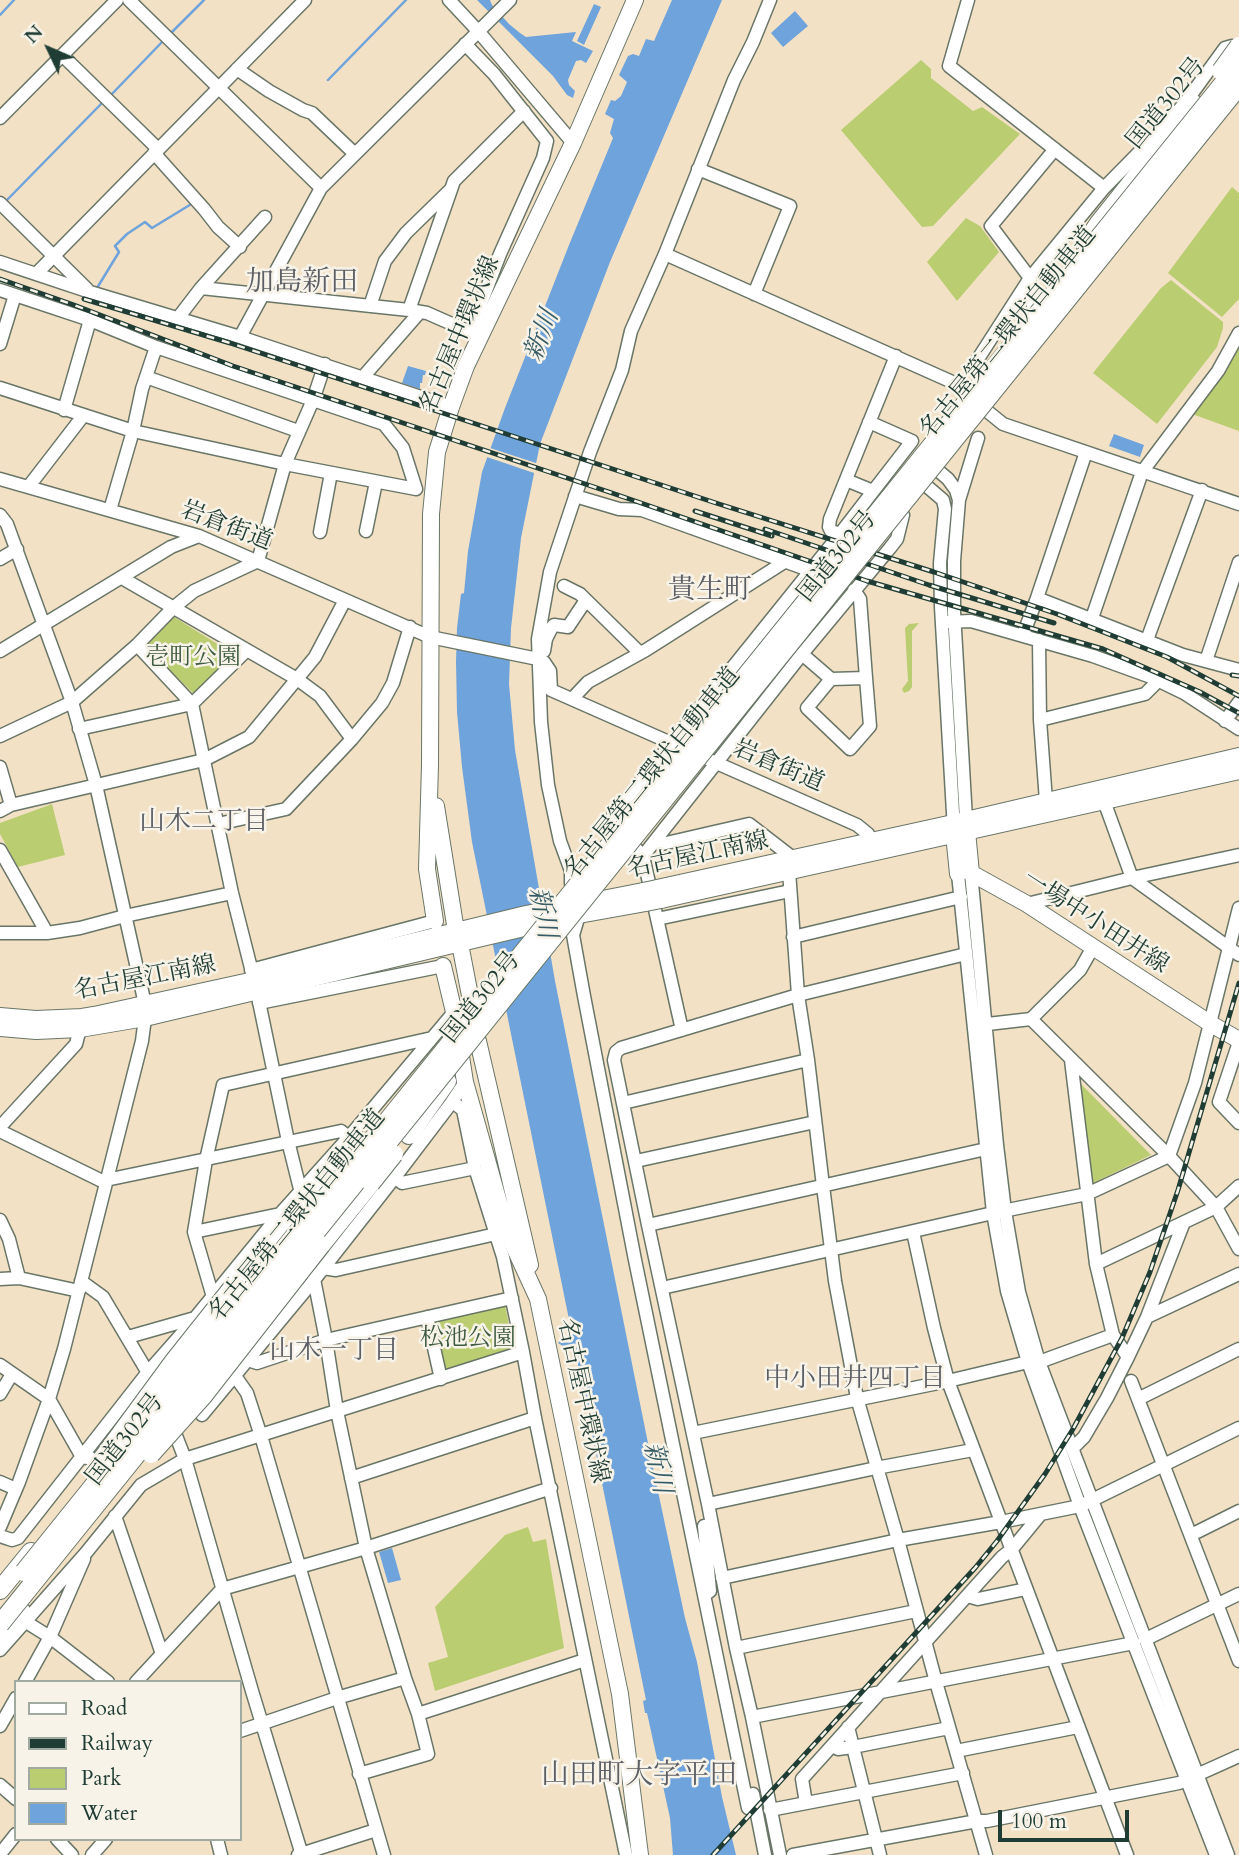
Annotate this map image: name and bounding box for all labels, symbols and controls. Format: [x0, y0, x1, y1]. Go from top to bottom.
north arrow [14, 14, 84, 84]
text: N [19, 19, 49, 49]
street label: 国道302号 [1122, 53, 1212, 155]
street label: 名古屋第二環状自動車道 [915, 221, 1103, 445]
street label: 名古屋中環状線 [415, 252, 507, 418]
district label: 加島新田 [246, 267, 358, 301]
water label: 新川 [519, 306, 567, 366]
street label: 岩倉街道 [176, 496, 276, 558]
street label: 国道302号 [793, 506, 883, 608]
district label: 貴生町 [668, 575, 752, 609]
park label: 壱町公園 [145, 644, 241, 672]
street label: 名古屋第二環状自動車道 [559, 662, 747, 886]
street label: 岩倉街道 [728, 735, 828, 799]
district label: 山木二丁目 [139, 807, 269, 839]
street label: 名古屋江南線 [625, 827, 771, 885]
street label: 一場中小田井線 [1017, 865, 1173, 981]
water label: 新川 [520, 884, 562, 942]
street label: 国道302号 [437, 947, 527, 1049]
street label: 名古屋江南線 [72, 951, 218, 1007]
street label: 名古屋第二環状自動車道 [204, 1104, 392, 1328]
street label: 名古屋中環状線 [550, 1316, 614, 1486]
park label: 松池公園 [420, 1325, 516, 1353]
district label: 山木一丁目 [269, 1336, 399, 1368]
district label: 中小田井四丁目 [764, 1364, 946, 1396]
street label: 国道302号 [81, 1388, 171, 1492]
water label: 新川 [635, 1439, 677, 1497]
legend [14, 1680, 242, 1841]
text: Road [81, 1694, 127, 1723]
text: Railway [81, 1729, 153, 1758]
district label: 山田町大字平田 [541, 1760, 737, 1794]
text: Park [81, 1764, 121, 1793]
scale bar [1001, 1796, 1132, 1840]
text: Water [81, 1799, 137, 1828]
text: 100 m [1011, 1807, 1067, 1836]

